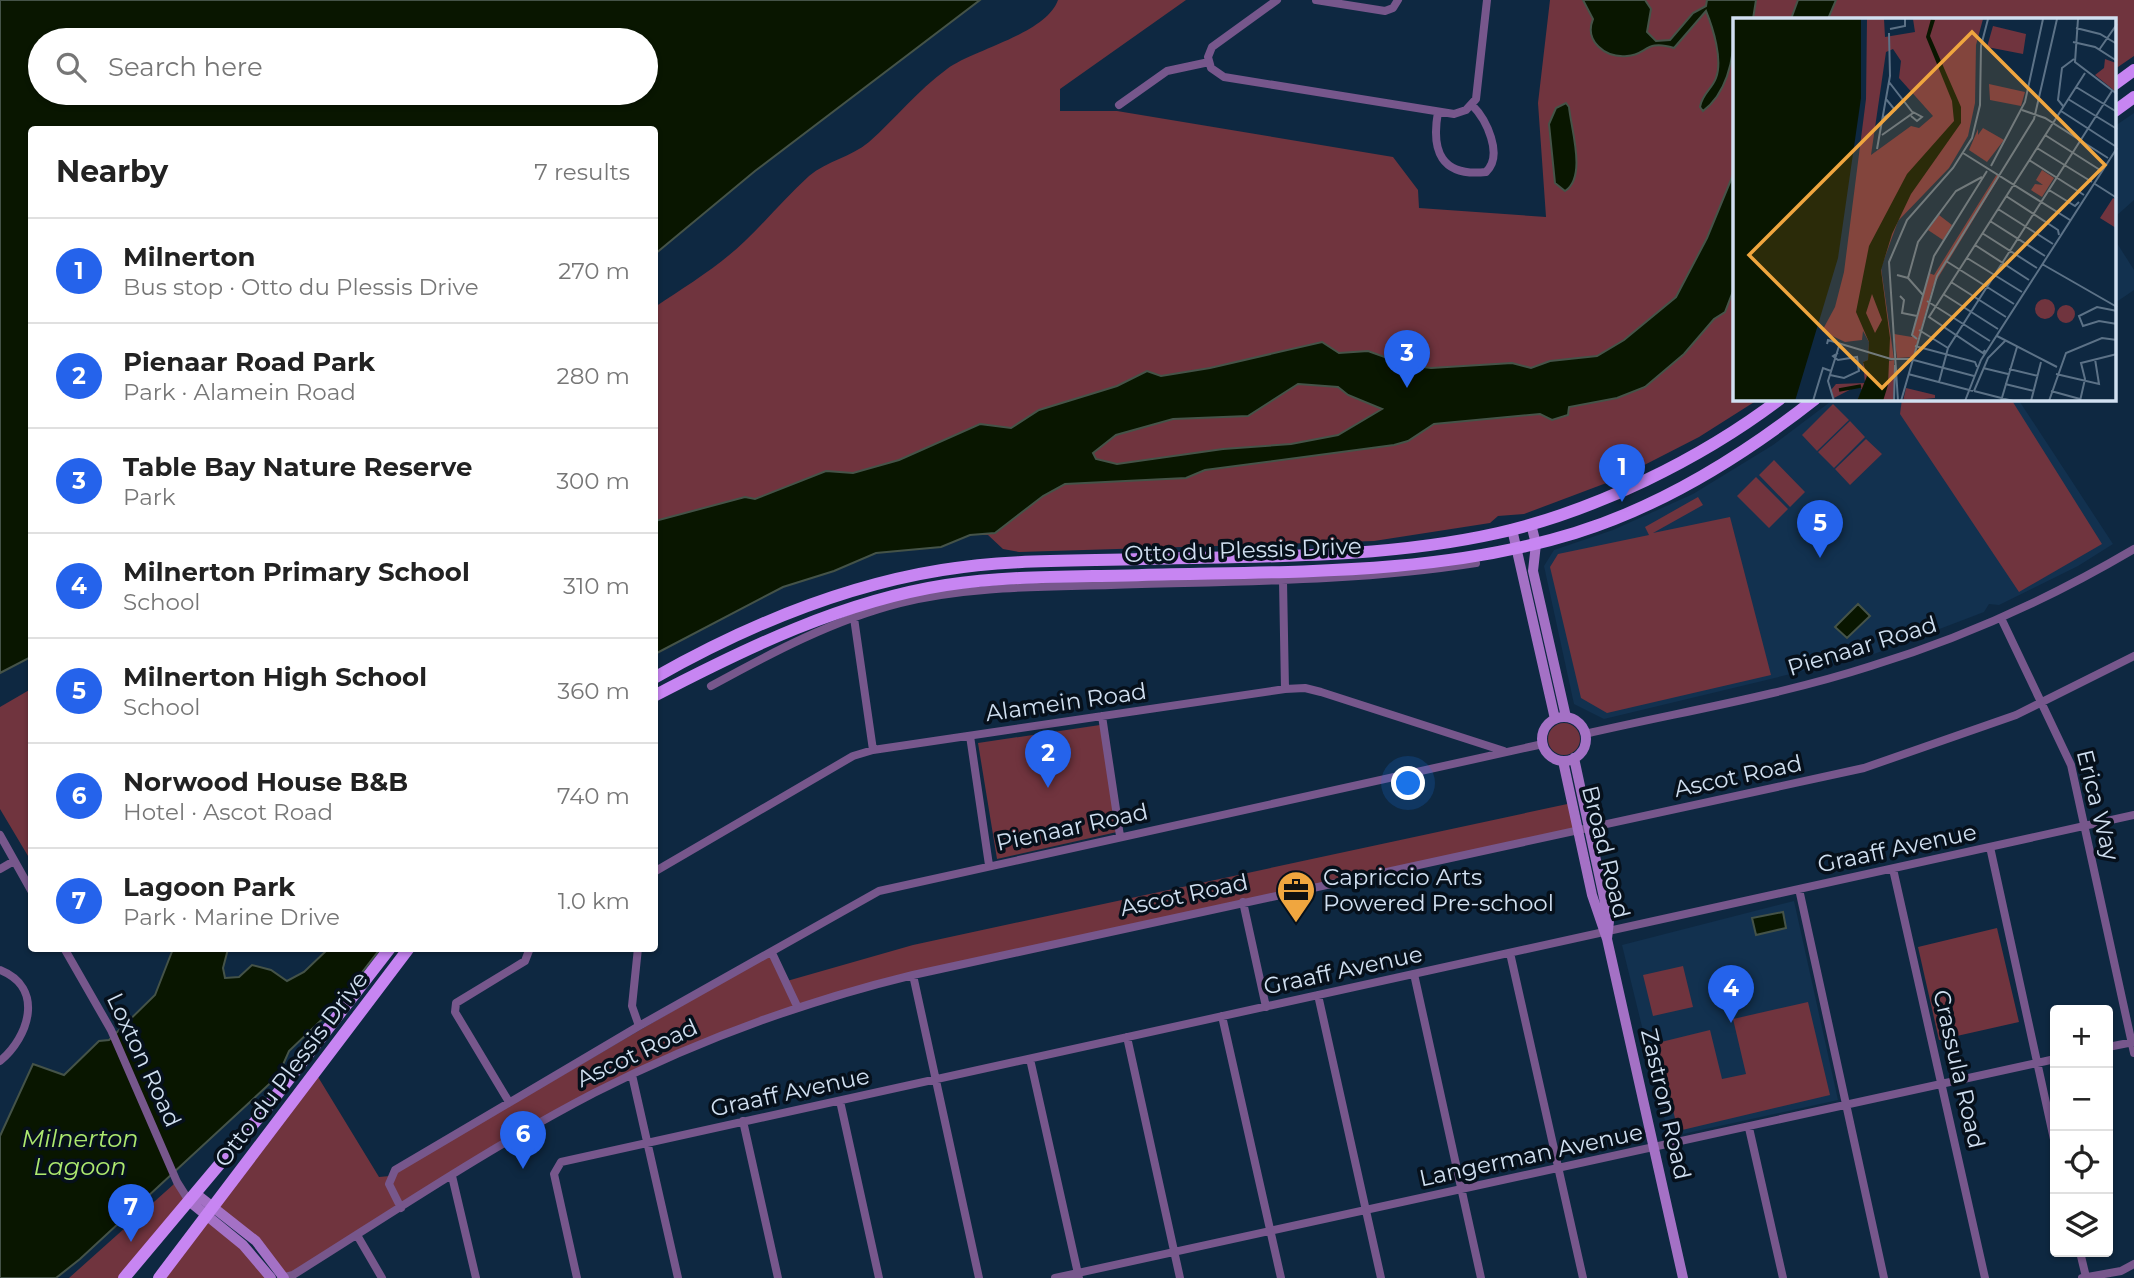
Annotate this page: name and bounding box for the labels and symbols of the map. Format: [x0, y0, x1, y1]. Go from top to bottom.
inset map [1733, 18, 2116, 401]
pin: 3 [1384, 330, 1430, 388]
pin: 1 [1599, 444, 1645, 502]
pin: 5 [1797, 500, 1843, 558]
street label: Otto du Plessis Drive [1124, 532, 1362, 568]
street label: Pienaar Road [1784, 610, 1940, 682]
street label: Alamein Road [984, 677, 1148, 727]
pin: 2 [1025, 730, 1071, 788]
street label: Erica Way [2071, 747, 2125, 864]
street label: Ascot Road [1671, 749, 1805, 803]
your location [1391, 766, 1425, 800]
street label: Broad Road [1576, 783, 1636, 921]
street label: Pienaar Road [993, 797, 1151, 857]
street label: Graaff Avenue [1815, 817, 1979, 879]
place label: Capriccio Arts Powered Pre-school [1323, 863, 1554, 917]
street label: Ascot Road [1117, 868, 1251, 922]
office icon: Capriccio Arts Powered Pre-school [1275, 869, 1317, 924]
street label: Graaff Avenue [1261, 939, 1425, 1001]
pin: 4 [1708, 965, 1754, 1023]
street label: Otto du Plessis Drive [208, 966, 374, 1172]
street label: Crassula Road [1927, 987, 1991, 1151]
street label: Loxton Road [101, 989, 187, 1131]
street label: Ascot Road [572, 1013, 702, 1093]
street label: Zastron Road [1635, 1026, 1697, 1182]
street label: Graaff Avenue [708, 1061, 872, 1123]
pin: 6 [500, 1111, 546, 1169]
street label: Langerman Avenue [1417, 1118, 1645, 1192]
water label: Milnerton Lagoon [21, 1124, 139, 1181]
pin: 7 [108, 1184, 154, 1242]

